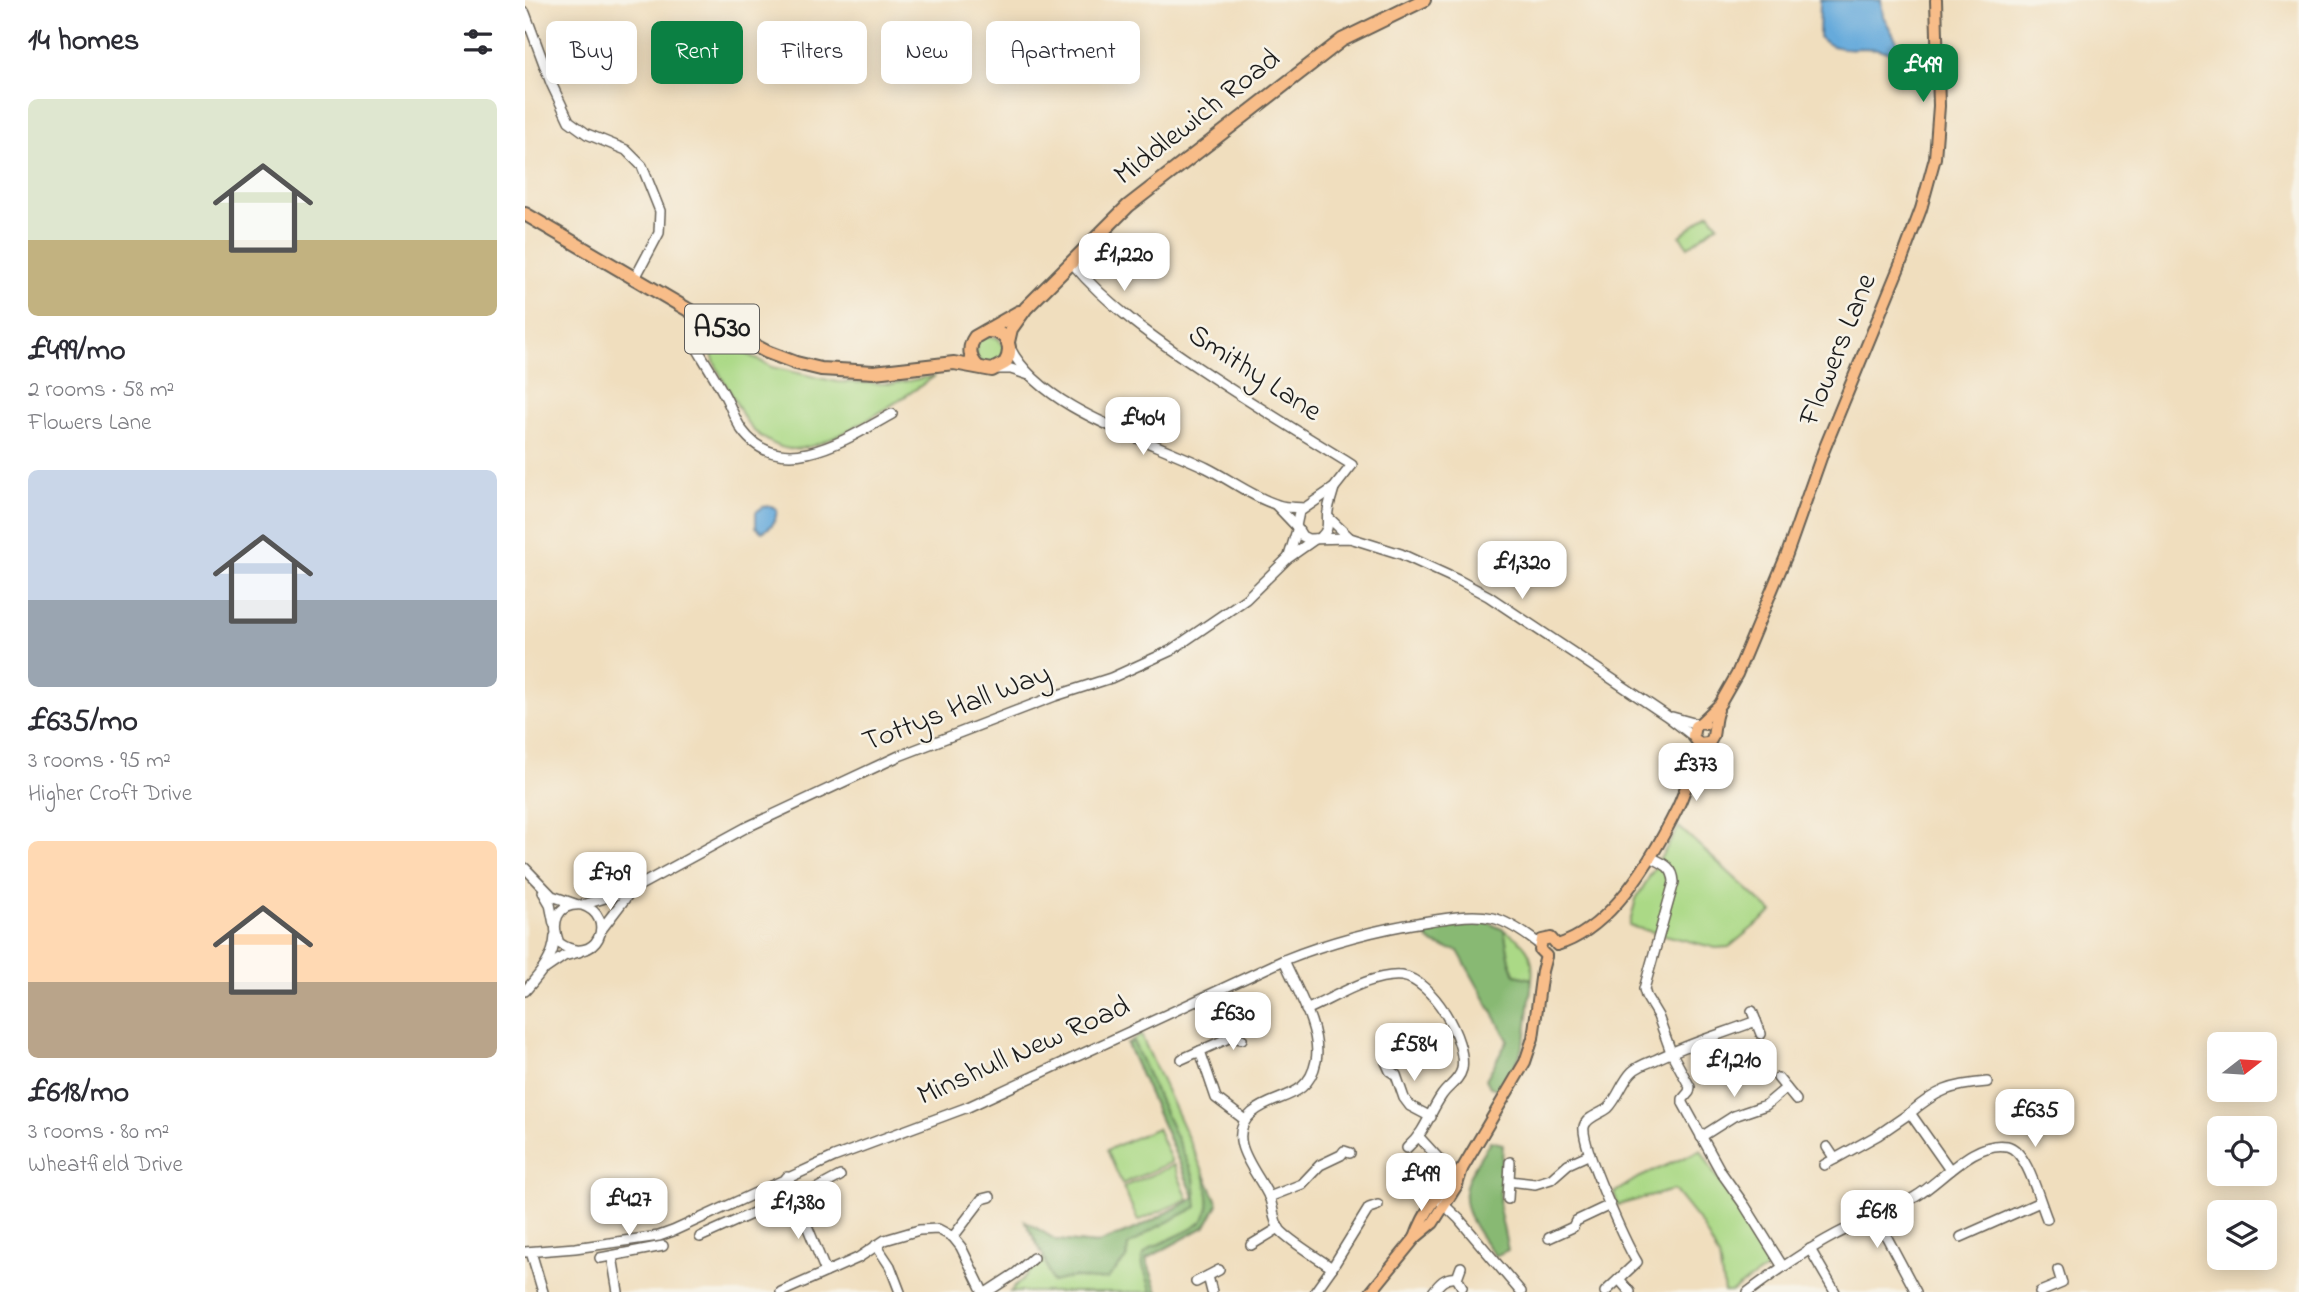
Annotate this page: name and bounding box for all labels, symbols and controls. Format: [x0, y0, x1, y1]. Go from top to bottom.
text: 14 homes [28, 20, 139, 64]
chip: Buy [546, 21, 637, 84]
chip: Rent [651, 21, 743, 84]
chip: Filters [757, 21, 867, 84]
chip: New [881, 21, 972, 84]
chip: Apartment [986, 21, 1140, 84]
icon: filters [459, 23, 497, 61]
street label: Middlewich Road [1105, 39, 1291, 197]
pin: £499 [1882, 44, 1964, 104]
text: £499 [1904, 50, 1942, 83]
icon: home [200, 145, 326, 271]
pin: £1,220 [1067, 233, 1181, 293]
text: £1,220 [1095, 239, 1153, 272]
street label: Flowers Lane [1788, 267, 1890, 434]
road number: A530 [685, 304, 759, 354]
street label: Smithy Lane [1178, 314, 1330, 434]
text: £499/mo [28, 330, 126, 374]
text: 2 rooms · 58 m² [28, 374, 174, 407]
pin: £404 [1102, 398, 1184, 457]
text: £404 [1121, 403, 1165, 436]
text: Flowers Lane [28, 407, 151, 440]
icon: home [200, 516, 326, 642]
pin: £1,320 [1465, 542, 1579, 601]
text: £1,320 [1494, 547, 1550, 580]
street label: Tottys Hall Way [856, 653, 1058, 765]
text: £635/mo [28, 701, 138, 745]
pin: £373 [1655, 744, 1737, 803]
text: 3 rooms · 95 m² [28, 745, 171, 778]
text: £373 [1675, 749, 1718, 782]
text: Higher Croft Drive [28, 778, 192, 811]
pin: £709 [569, 852, 651, 912]
text: £709 [590, 858, 630, 891]
icon: home [200, 887, 326, 1013]
street label: Minshull New Road [911, 985, 1138, 1119]
pin: £630 [1192, 992, 1274, 1052]
text: £630 [1211, 998, 1255, 1031]
pin: £584 [1373, 1024, 1455, 1083]
text: £584 [1391, 1029, 1437, 1062]
north arrow [2207, 1032, 2277, 1102]
map controls [2207, 1032, 2277, 1270]
pin: £1,210 [1677, 1040, 1791, 1099]
text: £1,210 [1707, 1045, 1761, 1078]
text: £618/mo [28, 1072, 129, 1116]
pin: £635 [1994, 1090, 2076, 1149]
text: £635 [2011, 1095, 2059, 1128]
text: 3 rooms · 80 m² [28, 1116, 169, 1149]
button: locate [2207, 1116, 2277, 1186]
text: Wheatfield Drive [28, 1149, 183, 1182]
pin: £499 [1380, 1154, 1462, 1213]
text: £499 [1402, 1159, 1440, 1192]
pin: £427 [588, 1178, 670, 1238]
pin: £1,380 [741, 1182, 855, 1241]
text: £427 [607, 1184, 651, 1217]
text: £1,380 [771, 1187, 825, 1220]
pin: £618 [1836, 1190, 1918, 1250]
text: £618 [1857, 1196, 1897, 1229]
button: layers [2207, 1200, 2277, 1270]

